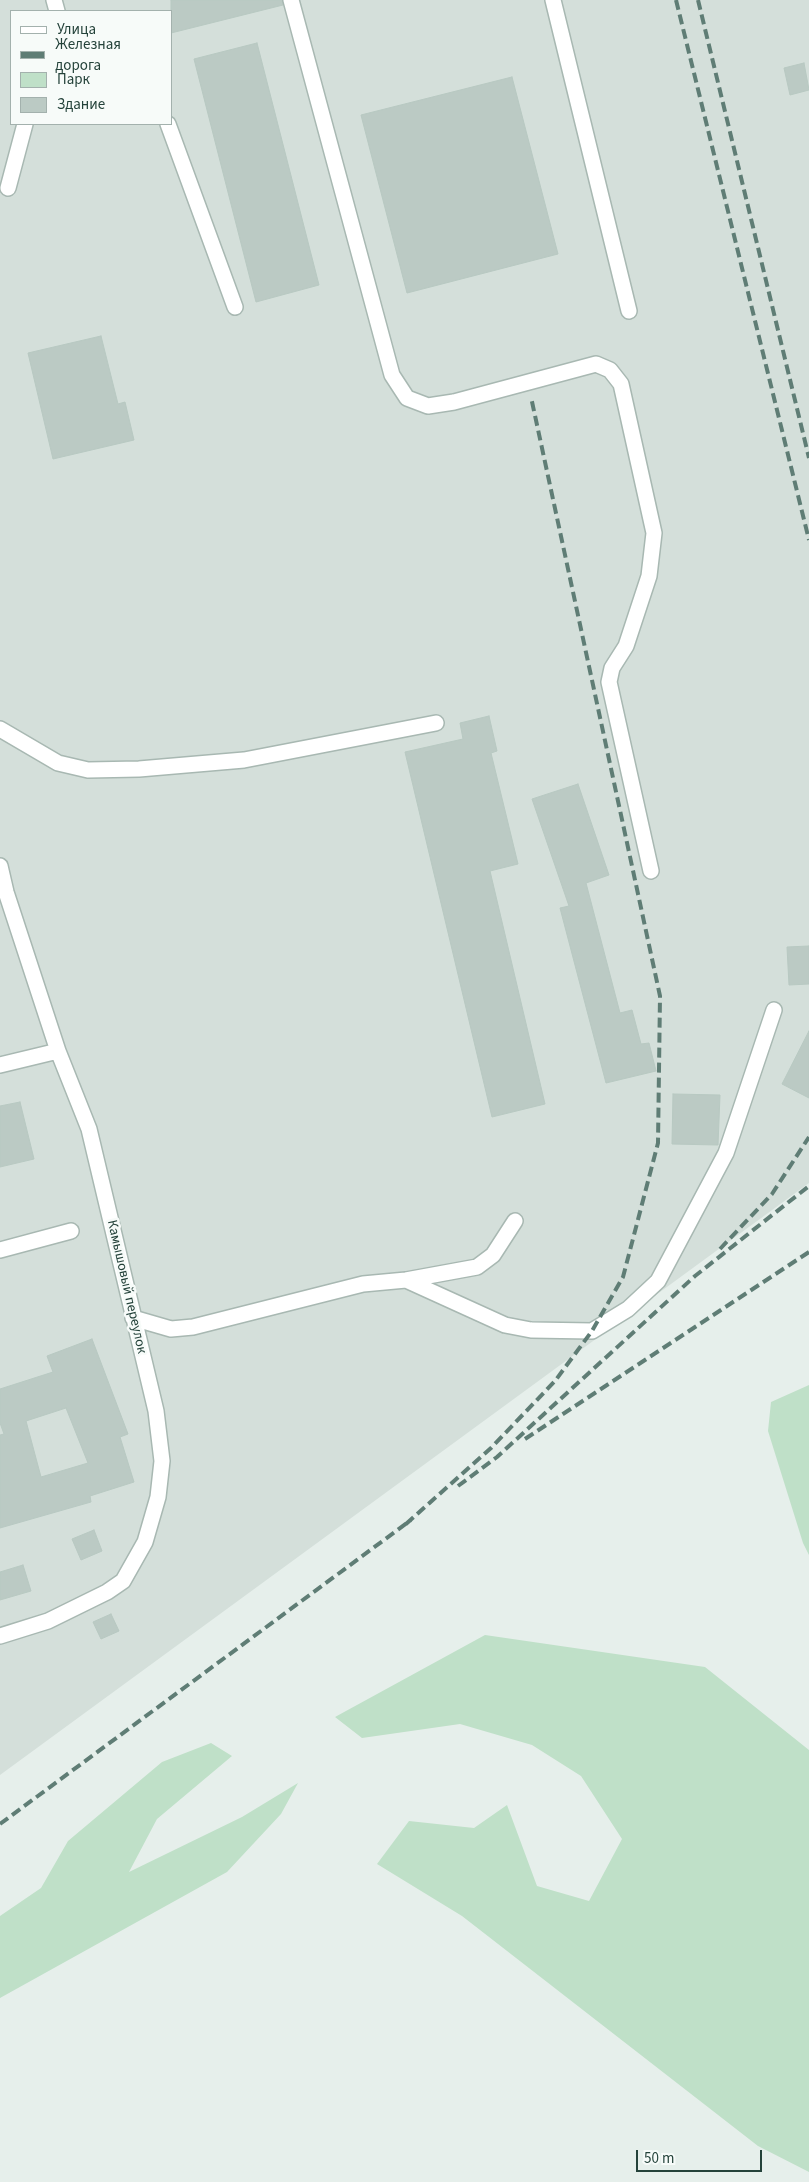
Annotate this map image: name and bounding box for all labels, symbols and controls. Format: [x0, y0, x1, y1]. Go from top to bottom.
legend [10, 10, 172, 125]
text: Улица [57, 19, 96, 40]
text: Железная дорога [55, 34, 121, 76]
text: Парк [57, 69, 90, 90]
text: Здание [57, 94, 105, 115]
street label: Камышовый переулок [102, 1219, 150, 1355]
scale bar [639, 2140, 765, 2172]
text: 50 m [644, 2148, 674, 2169]

